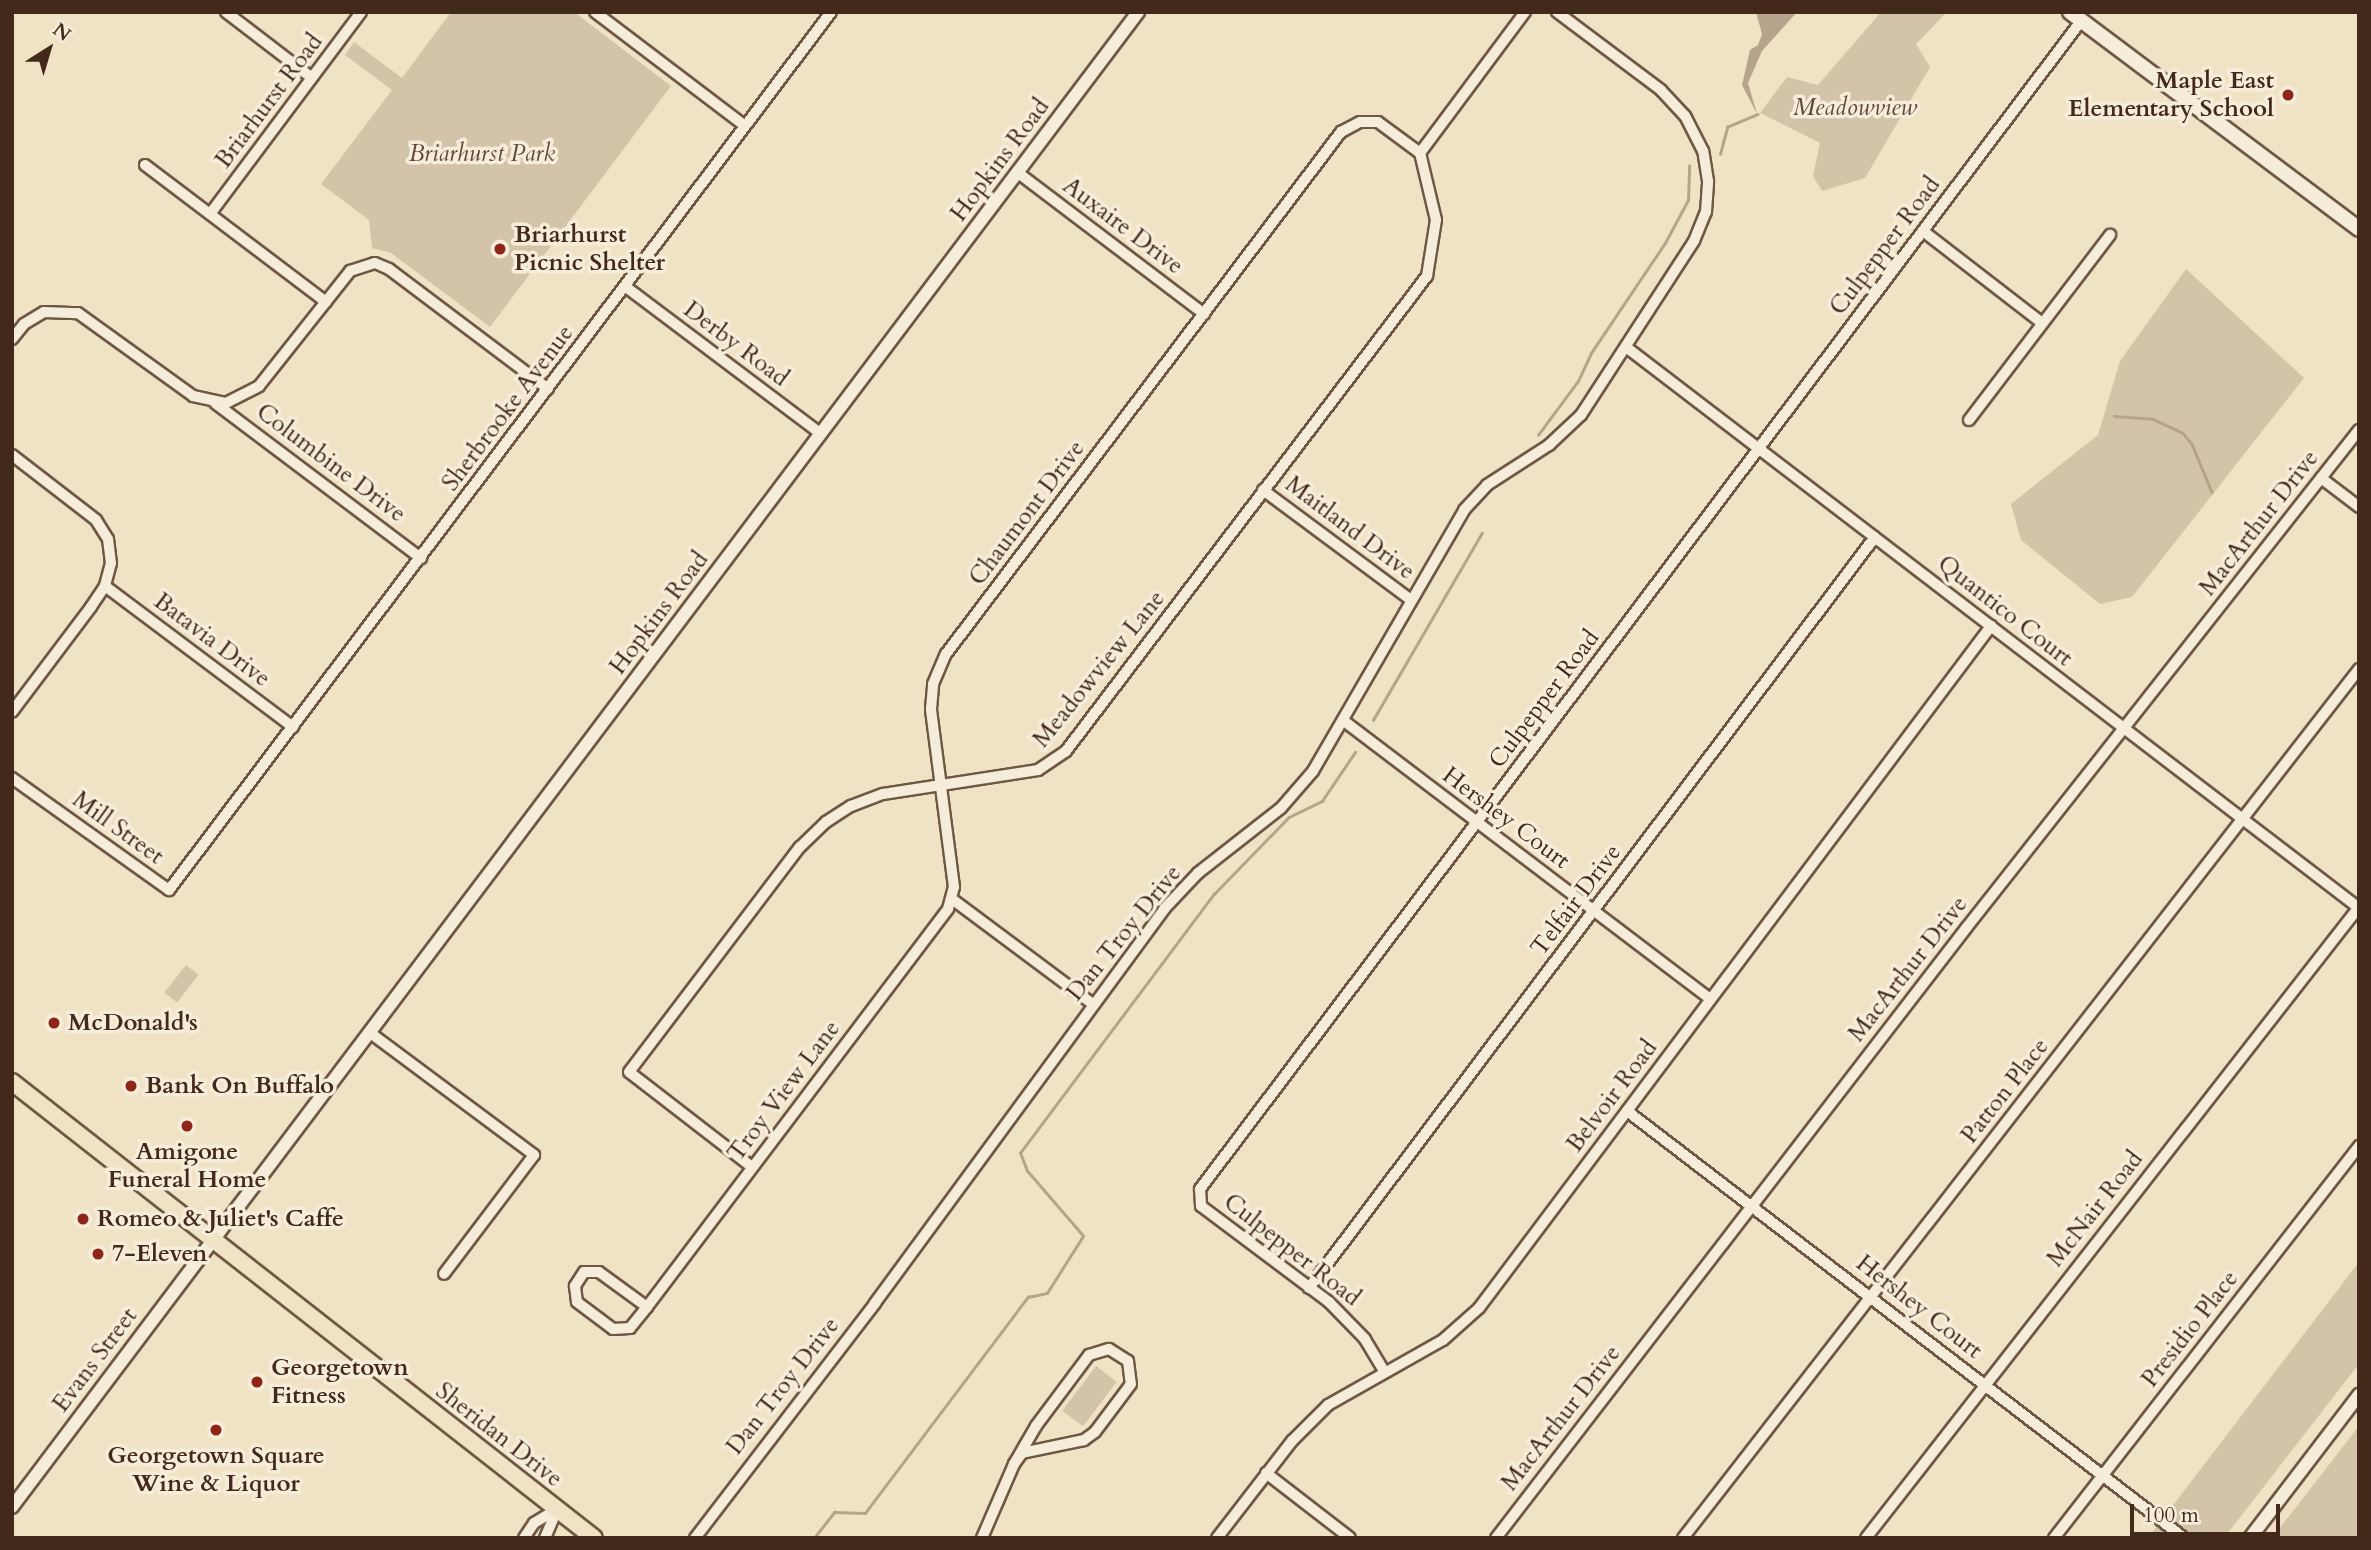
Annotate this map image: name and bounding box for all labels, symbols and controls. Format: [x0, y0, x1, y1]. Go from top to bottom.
north arrow [14, 14, 84, 84]
text: N [47, 17, 76, 48]
street label: Briarhurst Road [209, 28, 329, 174]
place label: Maple East Elementary School [2068, 67, 2274, 123]
marker: Maple East Elementary School [2280, 87, 2296, 103]
street label: Hopkins Road [944, 93, 1056, 227]
park label: Meadowview [1793, 94, 1917, 122]
park label: Briarhurst Park [409, 140, 555, 168]
street label: Auxaire Drive [1057, 171, 1189, 281]
street label: Culpepper Road [1824, 171, 1946, 321]
place label: Briarhurst Picnic Shelter [514, 221, 665, 277]
marker: Briarhurst Picnic Shelter [492, 241, 508, 257]
street label: Derby Road [678, 295, 794, 393]
street label: Sherbrooke Avenue [436, 319, 580, 497]
street label: Columbine Drive [251, 397, 411, 529]
street label: Chaumont Drive [963, 435, 1091, 591]
street label: MacArthur Drive [2193, 444, 2325, 602]
street label: Maitland Drive [1280, 470, 1420, 586]
street label: Hopkins Road [603, 546, 715, 680]
street label: Quantico Court [1932, 549, 2078, 673]
street label: Meadowview Lane [1027, 585, 1171, 753]
street label: Batavia Drive [148, 587, 276, 693]
street label: Culpepper Road [1483, 624, 1605, 774]
street label: Hershey Court [1437, 761, 1575, 875]
street label: Mill Street [67, 785, 169, 871]
street label: Telfair Drive [1525, 839, 1627, 961]
street label: Dan Troy Drive [1060, 859, 1188, 1007]
street label: MacArthur Drive [1842, 890, 1974, 1048]
place label: McDonald's [68, 1009, 198, 1037]
marker: McDonald's [46, 1015, 62, 1031]
street label: Troy View Lane [722, 1015, 846, 1167]
street label: Patton Place [1955, 1033, 2055, 1149]
street label: Belvoir Road [1560, 1034, 1664, 1158]
place label: Bank On Buffalo [145, 1072, 334, 1100]
marker: Bank On Buffalo [123, 1078, 139, 1094]
marker: Amigone Funeral Home [179, 1118, 195, 1134]
place label: Amigone Funeral Home [108, 1138, 266, 1194]
street label: McNair Road [2041, 1145, 2149, 1273]
street label: Culpepper Road [1218, 1188, 1366, 1312]
place label: Romeo & Juliet's Caffe [97, 1205, 344, 1233]
marker: Romeo & Juliet's Caffe [75, 1211, 91, 1227]
place label: 7-Eleven [112, 1240, 208, 1268]
marker: 7-Eleven [90, 1246, 106, 1262]
street label: Hershey Court [1850, 1249, 1988, 1365]
street label: Presidio Place [2136, 1265, 2244, 1393]
street label: Evans Street [46, 1302, 144, 1418]
street label: Dan Troy Drive [720, 1312, 846, 1460]
street label: MacArthur Drive [1495, 1339, 1627, 1497]
place label: Georgetown Fitness [271, 1354, 409, 1410]
marker: Georgetown Fitness [249, 1374, 265, 1390]
street label: Sheridan Drive [430, 1377, 568, 1493]
marker: Georgetown Square Wine & Liquor [208, 1422, 224, 1438]
place label: Georgetown Square Wine & Liquor [107, 1442, 325, 1498]
scale bar [2133, 1490, 2284, 1534]
text: 100 m [2143, 1501, 2199, 1530]

